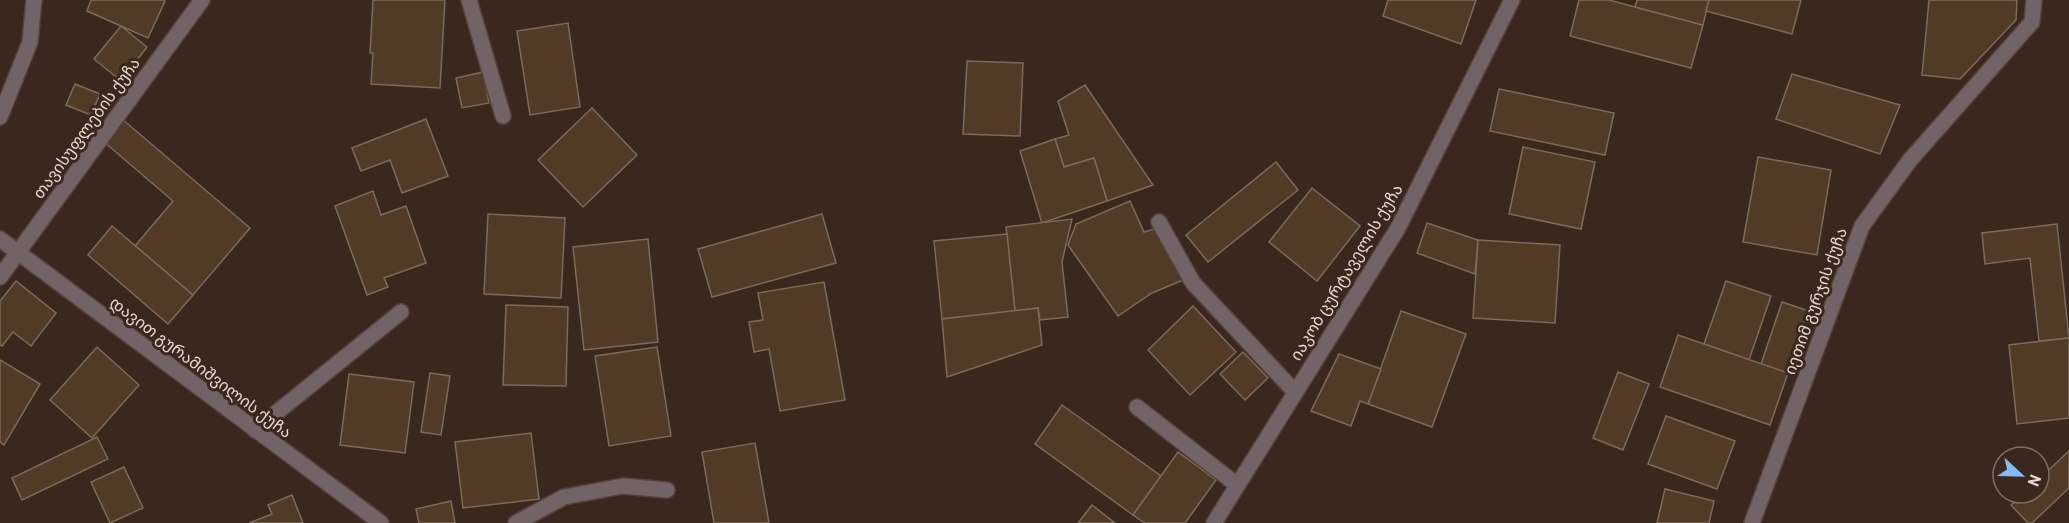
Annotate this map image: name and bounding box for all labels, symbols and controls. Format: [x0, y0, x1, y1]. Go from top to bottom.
street label: თავისუფლების ქუჩა [28, 54, 145, 203]
street label: იაკობ ცურტაველის ქუჩა [1285, 180, 1407, 364]
street label: იეთიმ გურჯის ქუჩა [1779, 225, 1851, 377]
street label: დავით გურამიშვილის ქუჩა [106, 292, 296, 443]
north arrow [1991, 445, 2051, 505]
text: N [2025, 472, 2046, 489]

